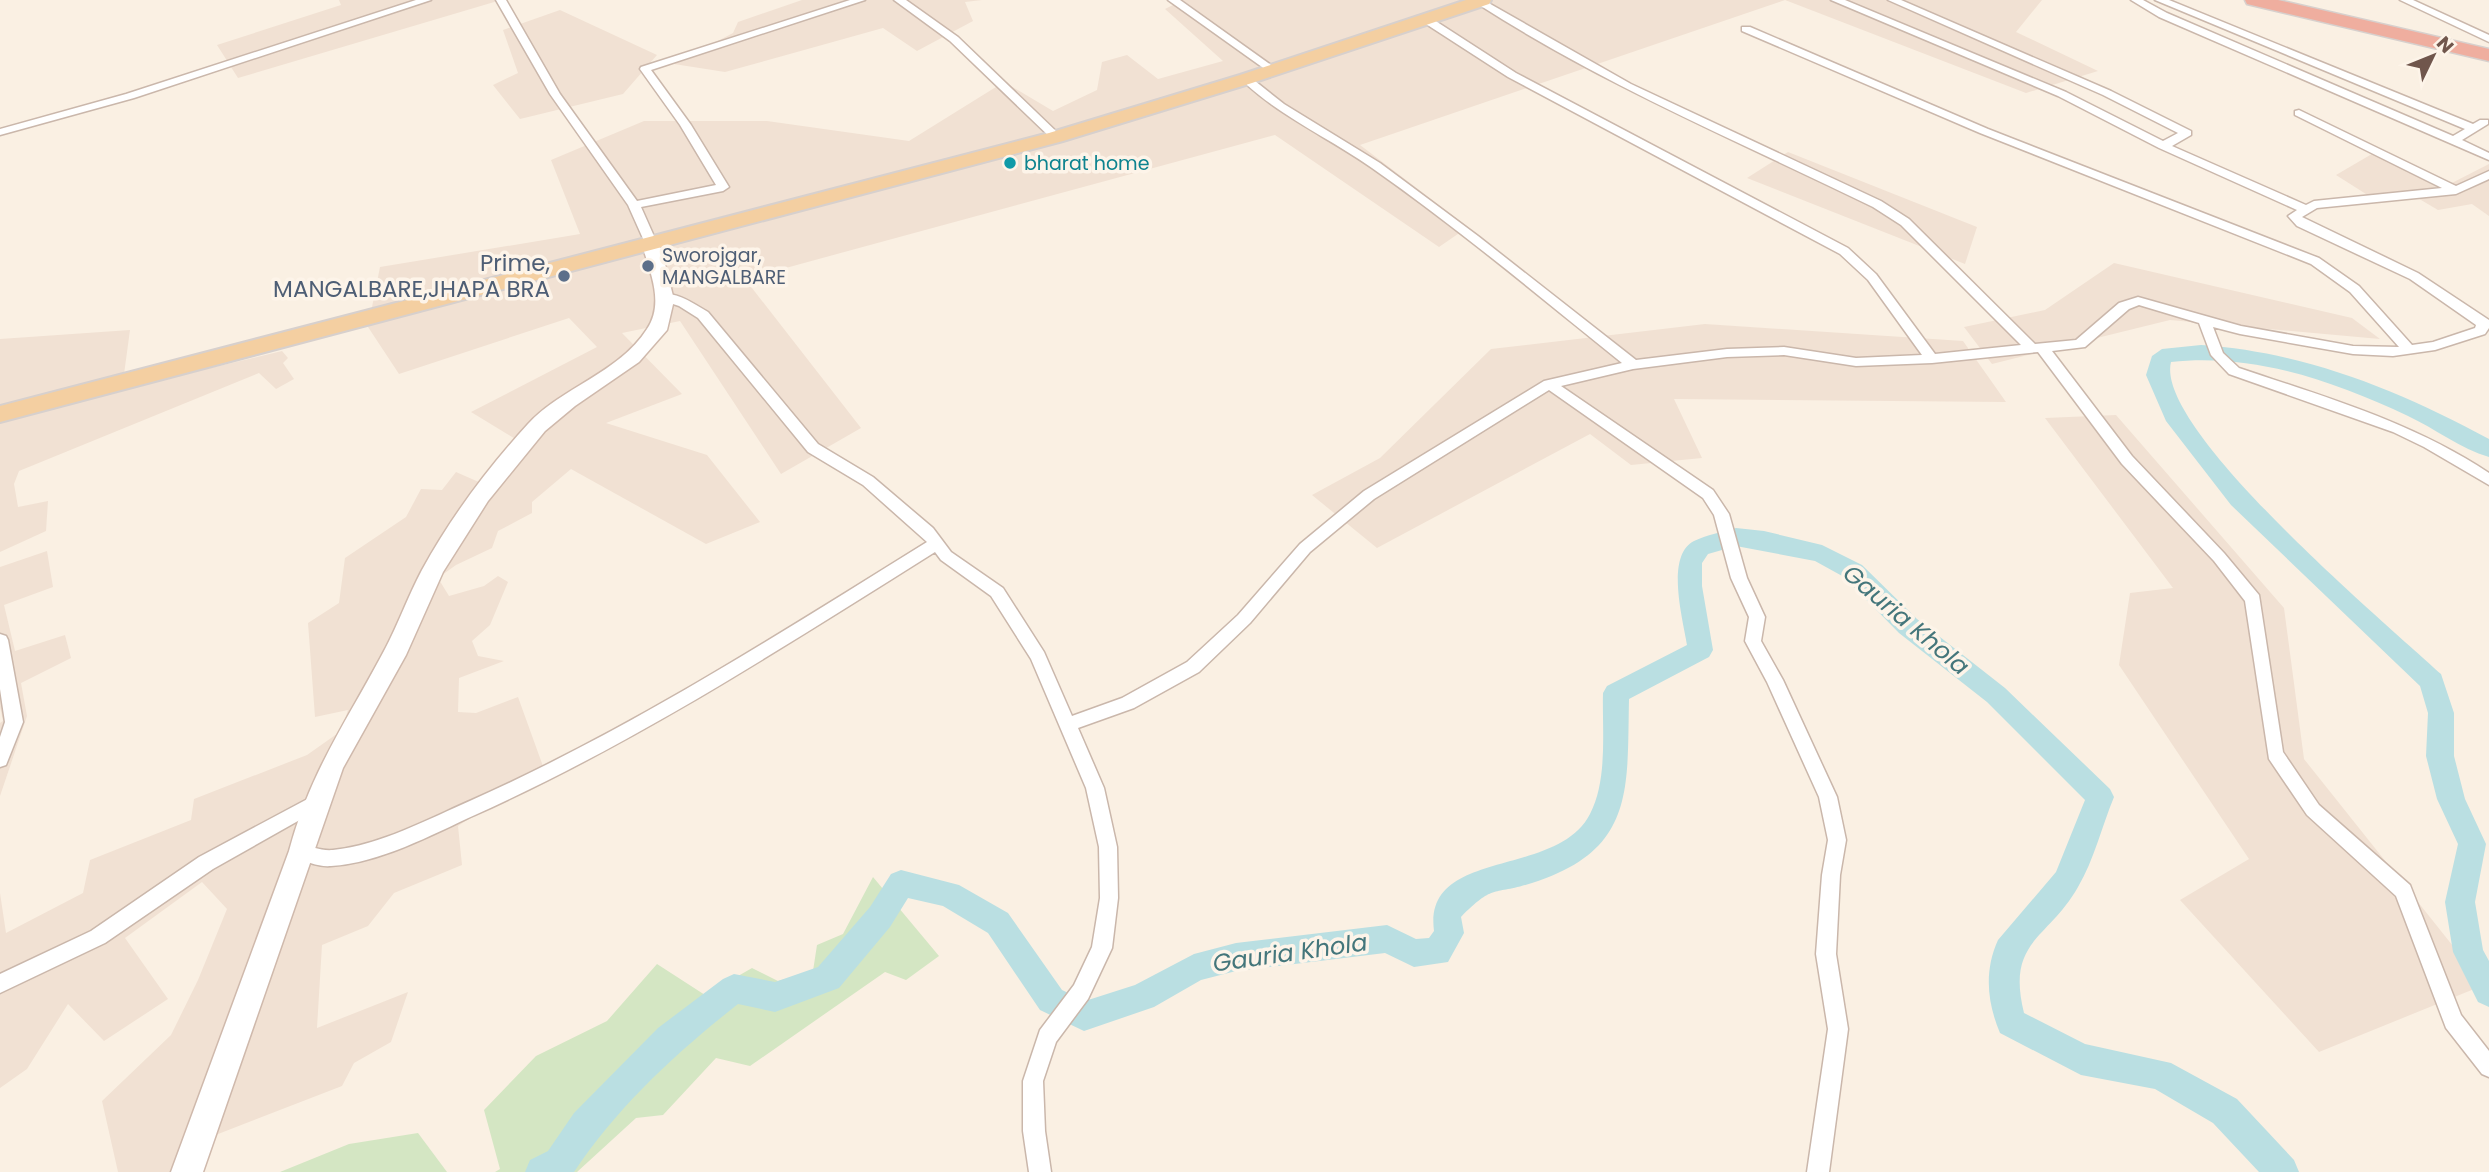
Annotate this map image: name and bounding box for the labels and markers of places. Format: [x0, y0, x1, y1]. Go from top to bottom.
place label: bharat home [1024, 150, 1149, 177]
marker: bharat home [1002, 155, 1018, 171]
place label: Sworojgar, MANGALBARE [662, 242, 786, 291]
place label: Prime, MANGALBARE,JHAPA BRA [273, 247, 550, 305]
marker: Sworojgar, MANGALBARE [640, 258, 656, 274]
marker: Prime, MANGALBARE,JHAPA BRA [556, 268, 572, 284]

